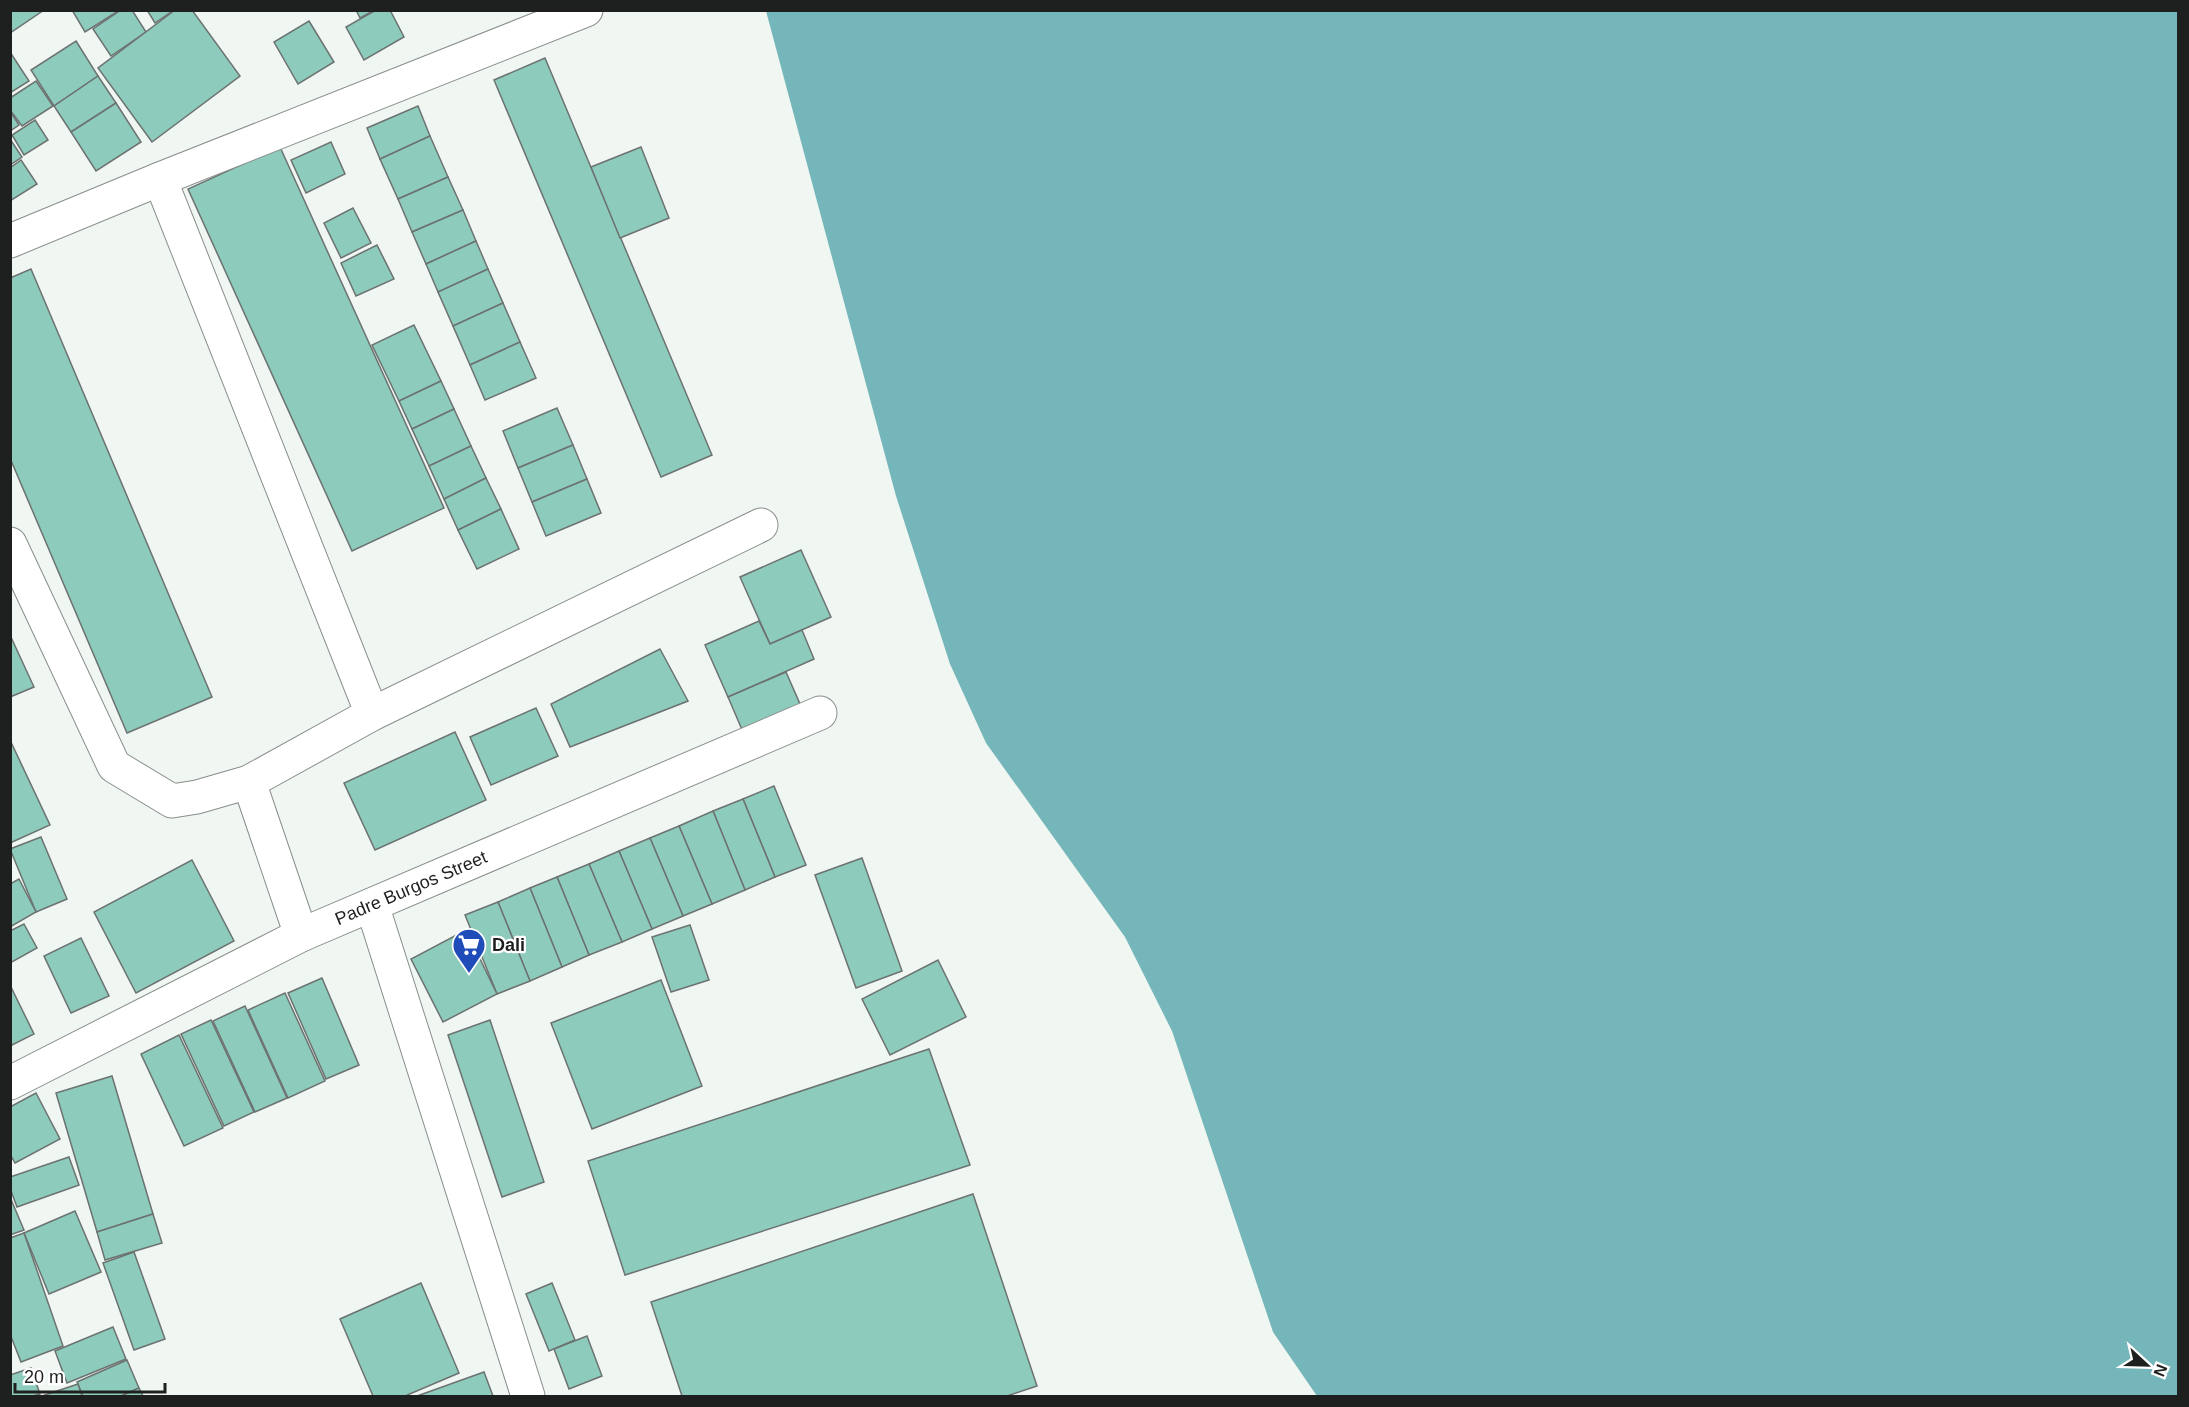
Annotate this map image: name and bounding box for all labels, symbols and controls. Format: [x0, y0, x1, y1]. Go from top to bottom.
street label: Padre Burgos Street [332, 847, 490, 929]
supermarket icon: Dali [451, 927, 487, 974]
place label: Dali [492, 935, 525, 955]
north arrow [2117, 1335, 2177, 1395]
scale bar [15, 1356, 165, 1394]
text: N [2150, 1362, 2170, 1379]
text: 20 m [24, 1367, 64, 1387]

